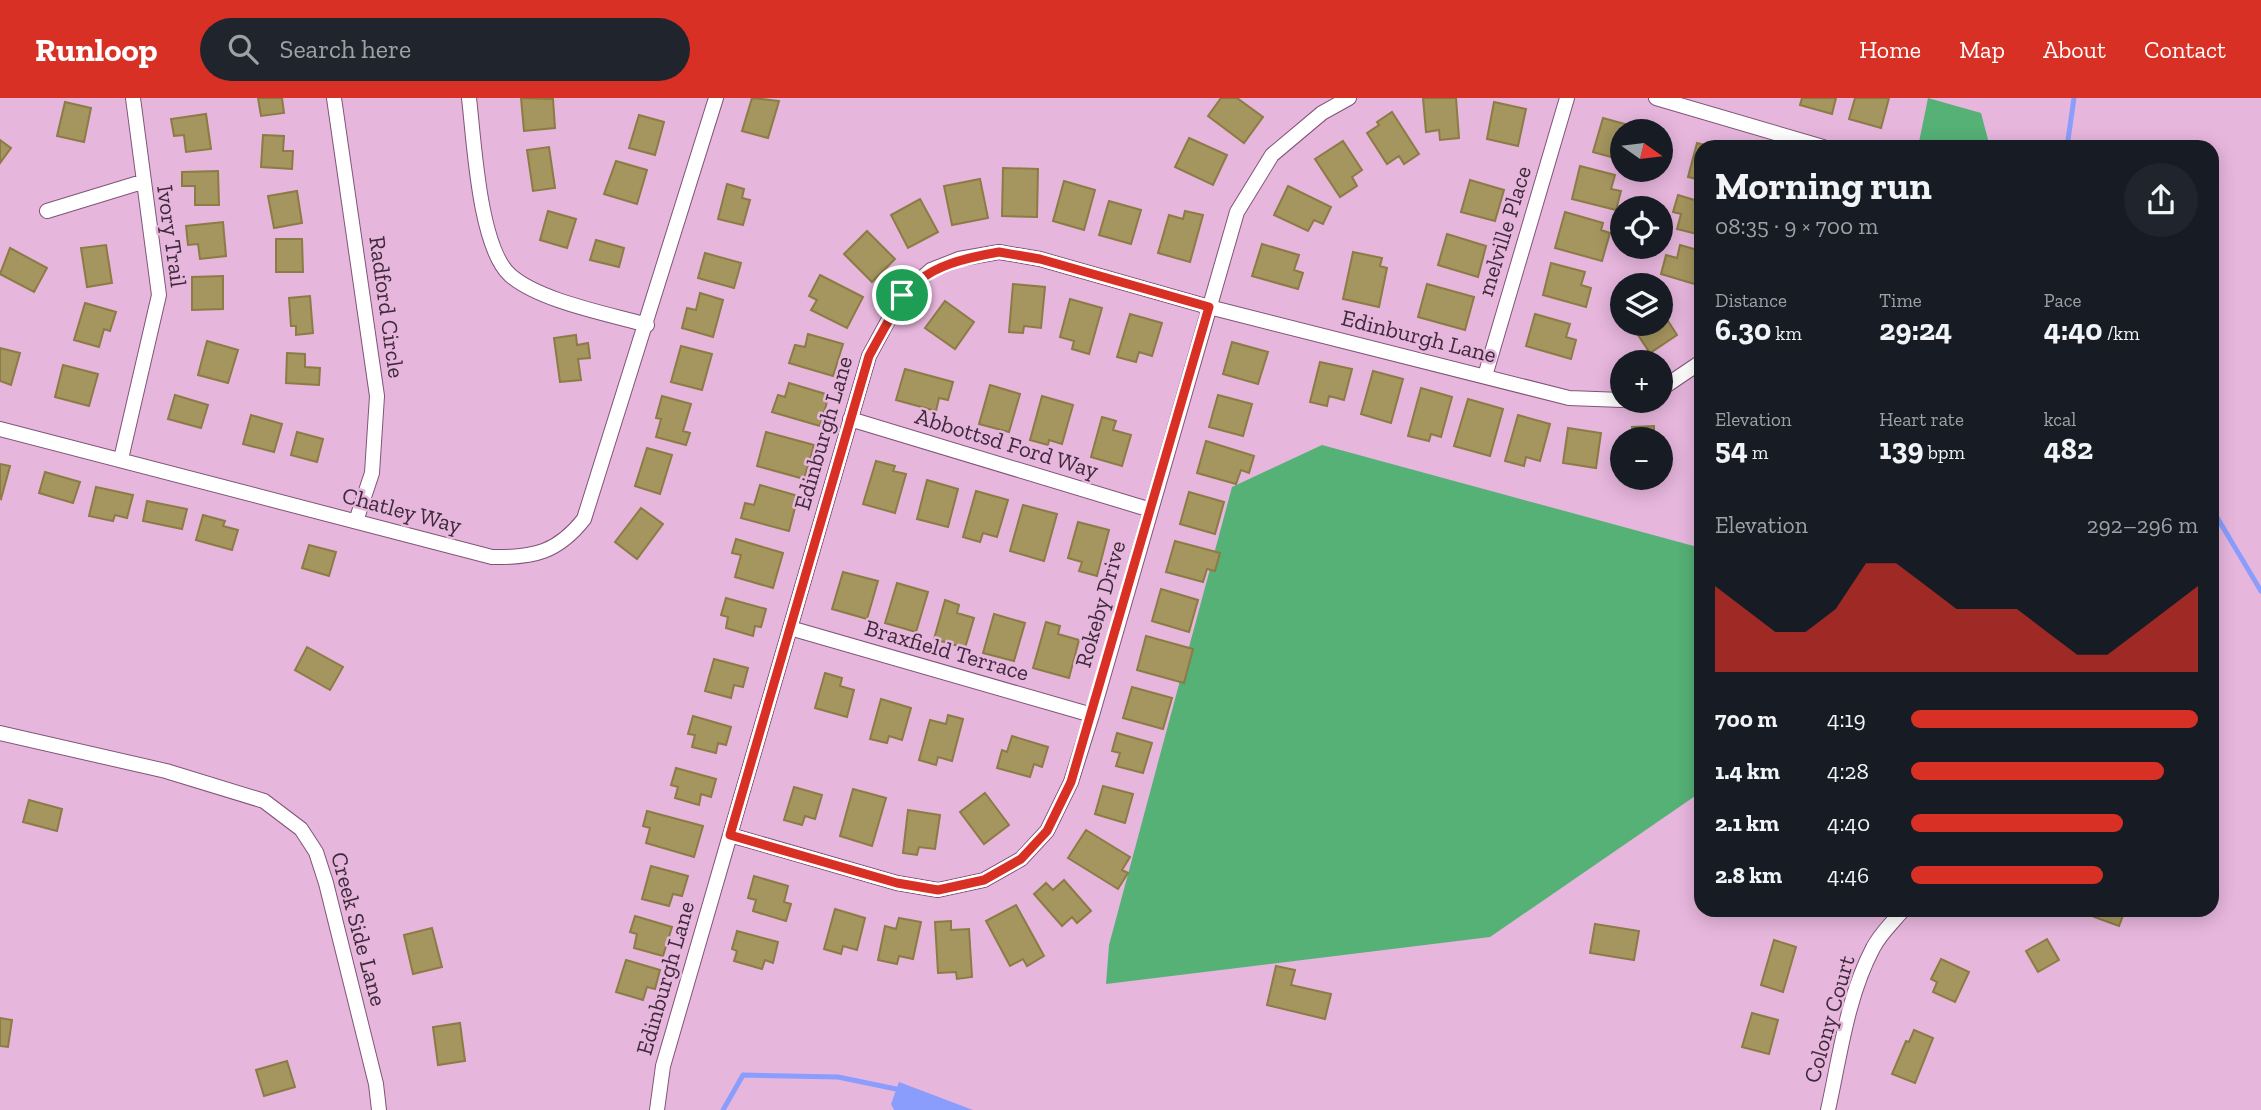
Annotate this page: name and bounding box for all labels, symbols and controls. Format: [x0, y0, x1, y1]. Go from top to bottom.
search box [200, 18, 690, 81]
text: Runloop [35, 30, 158, 69]
icon: search [224, 30, 262, 68]
text: Search here [280, 33, 411, 65]
text: Home [1859, 35, 1921, 64]
text: Map [1959, 35, 2005, 64]
text: About [2043, 35, 2106, 64]
text: Contact [2144, 35, 2226, 64]
north arrow [1610, 119, 1673, 182]
map controls [1610, 119, 1673, 490]
street label: melville Place [1471, 162, 1537, 300]
text: Morning run [1715, 163, 1932, 209]
button: share [2124, 163, 2198, 237]
street label: Ivory Trail [151, 183, 193, 289]
button: locate [1610, 196, 1673, 259]
text: 08:35 · 9 × 700 m [1715, 212, 1878, 240]
street label: Radford Circle [363, 234, 411, 380]
pin [872, 265, 932, 325]
button: layers [1610, 273, 1673, 336]
icon: arrive [883, 276, 921, 314]
text: Distance [1715, 289, 1787, 312]
text: Time [1879, 289, 1922, 312]
text: Pace [2044, 289, 2081, 312]
street label: Edinburgh Lane [1339, 303, 1499, 369]
text: 6.30 [1715, 312, 1771, 348]
text: 29:24 [1879, 312, 1952, 348]
text: 4:40 [2044, 312, 2103, 348]
text: km [1771, 322, 1802, 345]
text: /km [2103, 322, 2140, 345]
button: + [1610, 350, 1673, 413]
street label: Edinburgh Lane [788, 353, 858, 513]
street label: Abbottsd Ford Way [912, 402, 1102, 484]
text: Elevation [1715, 408, 1792, 431]
text: Heart rate [1879, 408, 1964, 431]
text: kcal [2044, 408, 2076, 431]
button: − [1610, 427, 1673, 490]
text: 54 [1715, 431, 1748, 467]
text: 139 [1879, 431, 1924, 467]
text: 482 [2044, 431, 2093, 467]
text: m [1748, 441, 1768, 464]
text: bpm [1924, 441, 1965, 464]
street label: Chatley Way [339, 481, 465, 539]
text: Elevation [1715, 511, 1808, 539]
text: 292–296 m [2087, 511, 2198, 539]
street label: Rokeby Drive [1069, 537, 1131, 671]
street label: Braxfield Terrace [862, 613, 1032, 687]
text: 700 m [1715, 705, 1777, 733]
text: 4:19 [1827, 705, 1866, 733]
text: 1.4 km [1715, 757, 1780, 785]
text: 4:28 [1827, 757, 1869, 785]
text: 2.1 km [1715, 809, 1779, 837]
text: 4:40 [1827, 809, 1870, 837]
street label: Creek Side Lane [325, 849, 393, 1009]
text: 2.8 km [1715, 861, 1782, 889]
text: 4:46 [1827, 861, 1869, 889]
street label: Edinburgh Lane [630, 898, 700, 1058]
street label: Colony Court [1797, 952, 1861, 1086]

